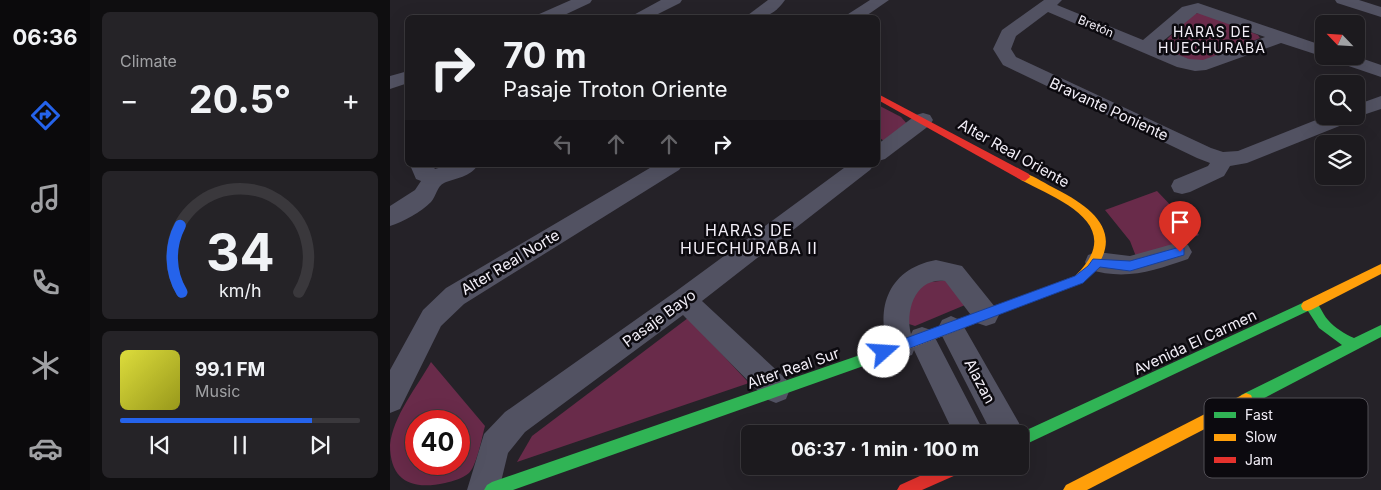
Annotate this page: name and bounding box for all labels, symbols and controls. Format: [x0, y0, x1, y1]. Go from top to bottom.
street label: Bretón [1076, 12, 1116, 40]
north arrow [1315, 15, 1365, 65]
map controls [1315, 15, 1365, 185]
district label: HARAS DE HUECHURABA [1158, 23, 1266, 56]
text: 06:36 [13, 24, 77, 50]
text: 70 m [503, 34, 587, 76]
icon: right [420, 35, 485, 100]
text: Climate [120, 51, 177, 71]
street label: Bravante Poniente [1046, 73, 1172, 145]
button: search [1315, 75, 1365, 125]
text: 20.5° [189, 76, 291, 122]
text: Pasaje Troton Oriente [503, 76, 728, 102]
text: − [120, 83, 139, 117]
text: + [341, 83, 360, 117]
icon: directions [28, 98, 63, 133]
street label: Alter Real Oriente [955, 115, 1073, 191]
icon: left [549, 130, 577, 158]
icon: ahead [602, 130, 630, 158]
icon: ahead [655, 130, 683, 158]
icon: right [708, 130, 736, 158]
button: layers [1315, 135, 1365, 185]
icon: music [28, 181, 63, 216]
pin [1159, 201, 1201, 252]
icon: arrive [1166, 208, 1194, 236]
district label: HARAS DE HUECHURABA II [680, 220, 818, 258]
text: 34 [206, 221, 274, 284]
street label: Alter Real Norte [457, 225, 563, 299]
icon: phone [28, 265, 63, 300]
text: km/h [219, 280, 261, 301]
street label: Pasaje Bayo [619, 285, 699, 351]
street label: Avenida El Carmen [1131, 305, 1259, 379]
position arrow [857, 325, 909, 377]
street label: Alter Real Sur [744, 343, 842, 393]
icon: climate [28, 348, 63, 383]
street label: Alazan [960, 355, 1000, 407]
text: 99.1 FM [195, 358, 265, 381]
text: Music [195, 381, 240, 401]
legend [1204, 398, 1368, 478]
text: Fast [1245, 406, 1273, 423]
speed limit sign: 40 [405, 410, 470, 475]
text: Slow [1245, 428, 1277, 445]
icon: car [28, 431, 63, 466]
icon: previous [146, 431, 174, 459]
icon: pause [226, 431, 254, 459]
icon: next [306, 431, 334, 459]
text: 06:37 · 1 min · 100 m [791, 438, 979, 461]
text: Jam [1245, 451, 1273, 468]

